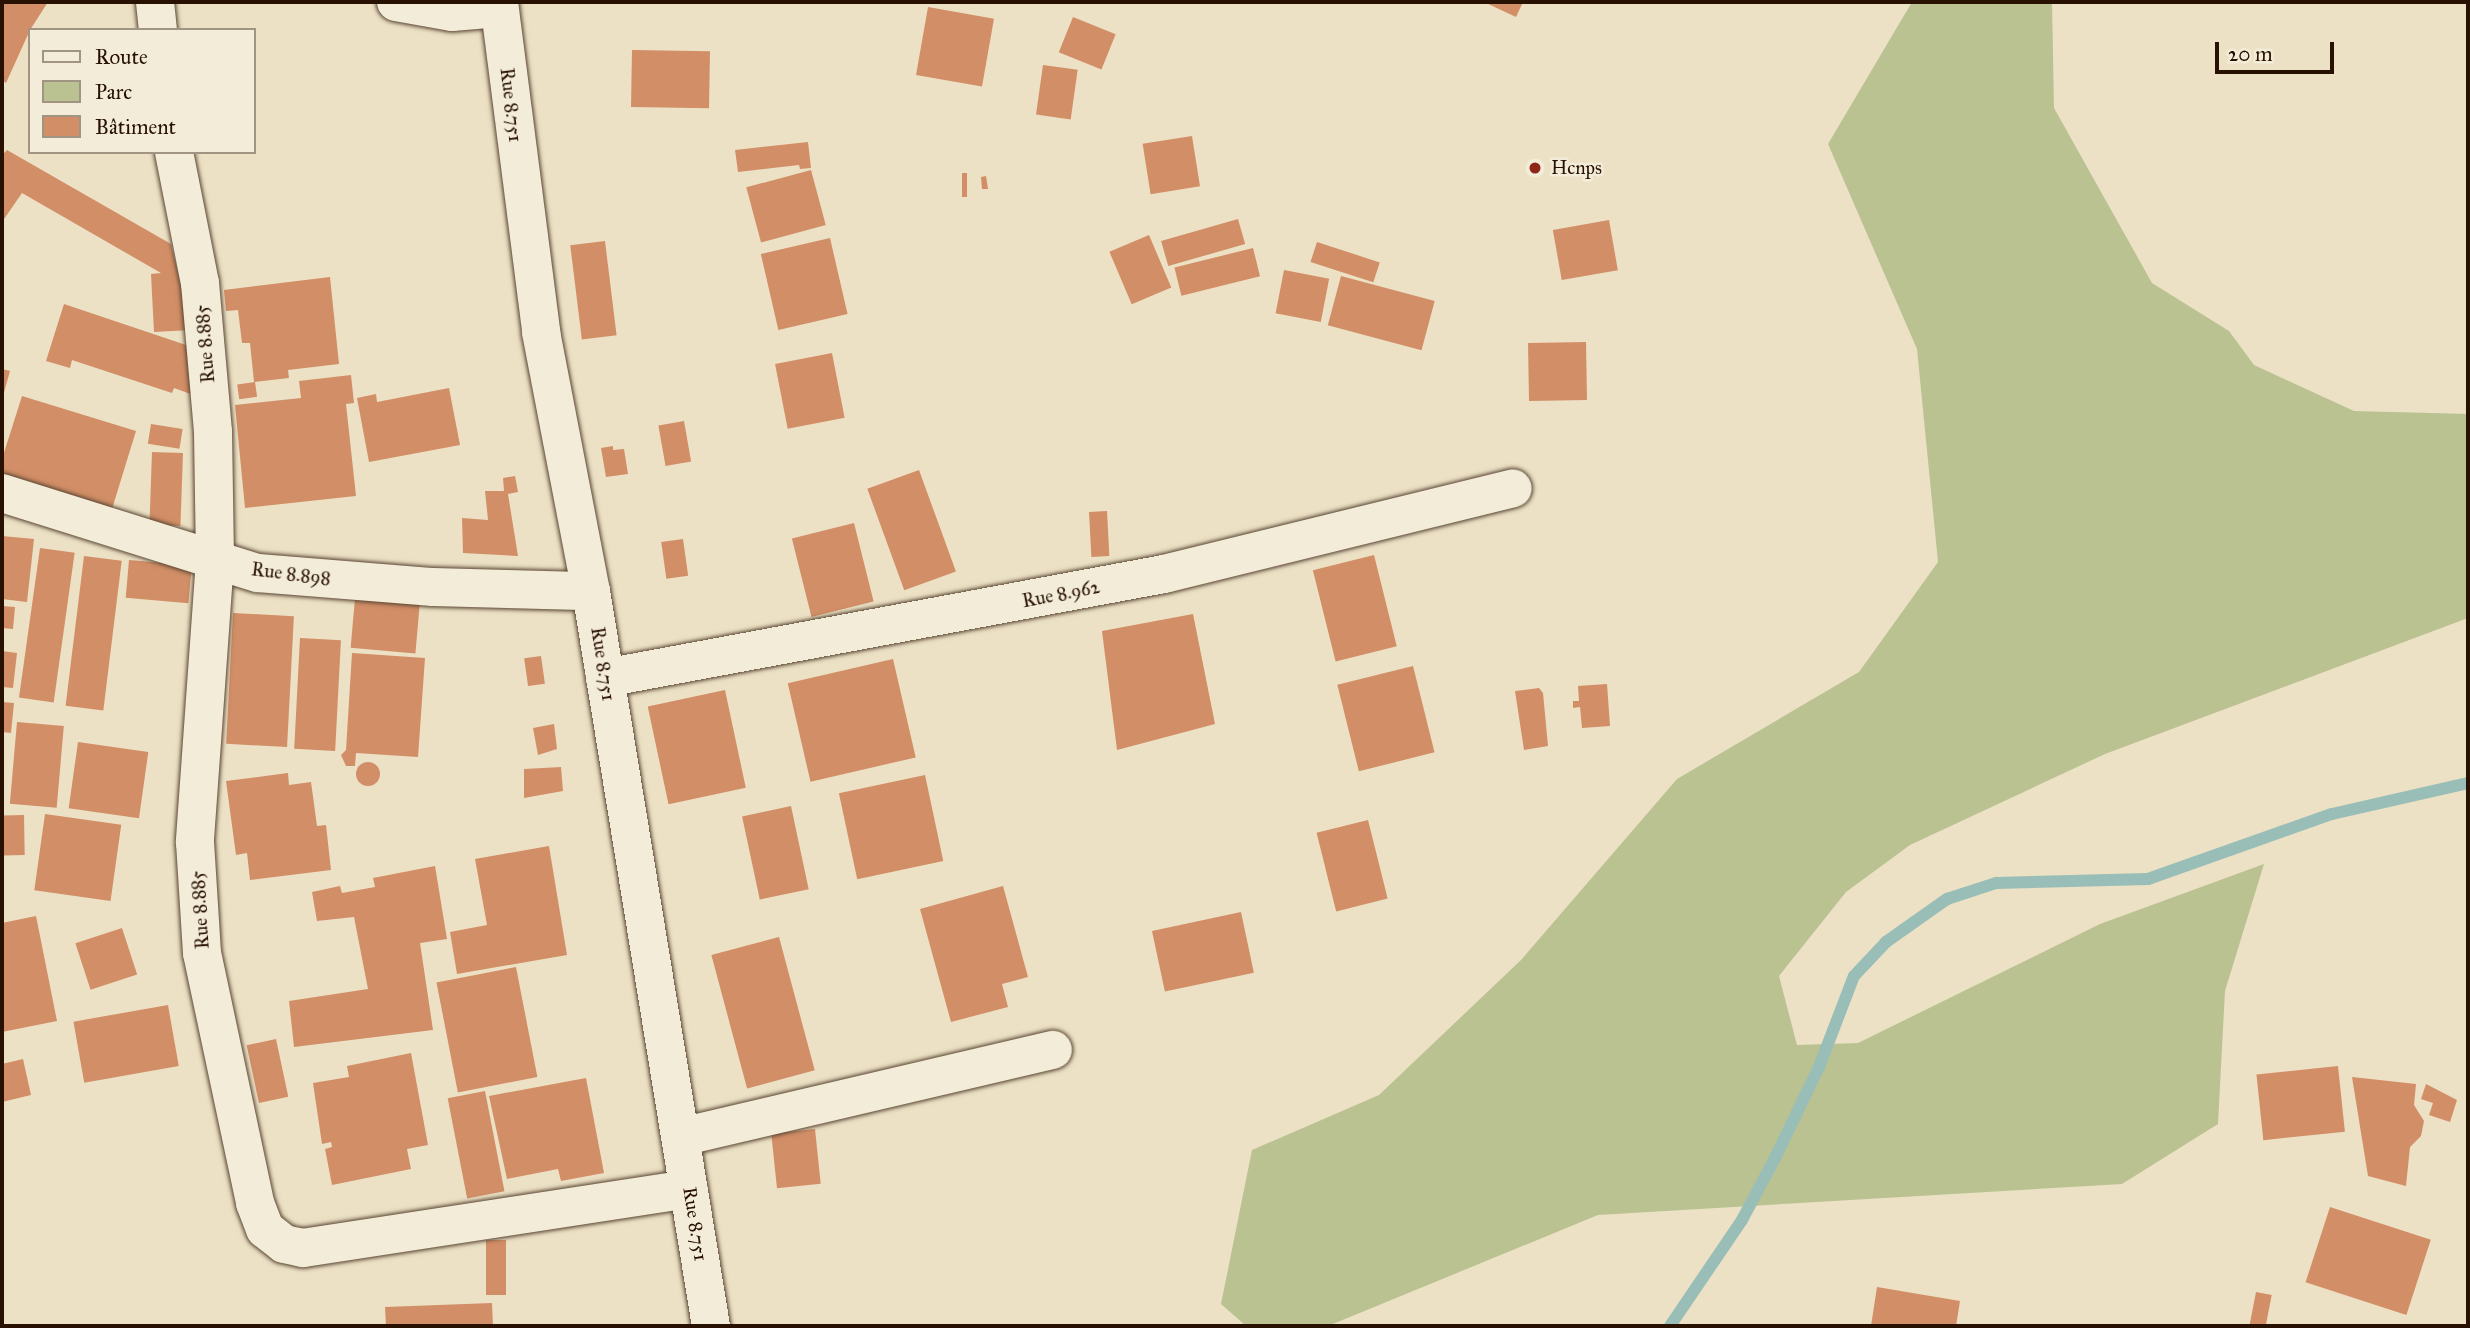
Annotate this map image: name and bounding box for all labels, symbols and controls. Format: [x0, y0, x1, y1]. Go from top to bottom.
legend [28, 28, 256, 154]
scale bar [2218, 28, 2337, 72]
text: 20 m [2228, 41, 2273, 67]
text: Route [95, 44, 148, 70]
street label: Rue 8.751 [495, 67, 527, 143]
text: Parc [95, 79, 132, 105]
text: Bâtiment [95, 114, 176, 140]
place label: Hcnps [1551, 157, 1602, 179]
marker: Hcnps [1525, 158, 1545, 178]
street label: Rue 8.885 [190, 304, 220, 384]
street label: Rue 8.898 [250, 558, 332, 590]
street label: Rue 8.962 [1020, 575, 1102, 613]
street label: Rue 8.751 [586, 625, 620, 703]
street label: Rue 8.885 [186, 870, 214, 950]
street label: Rue 8.751 [678, 1185, 712, 1263]

